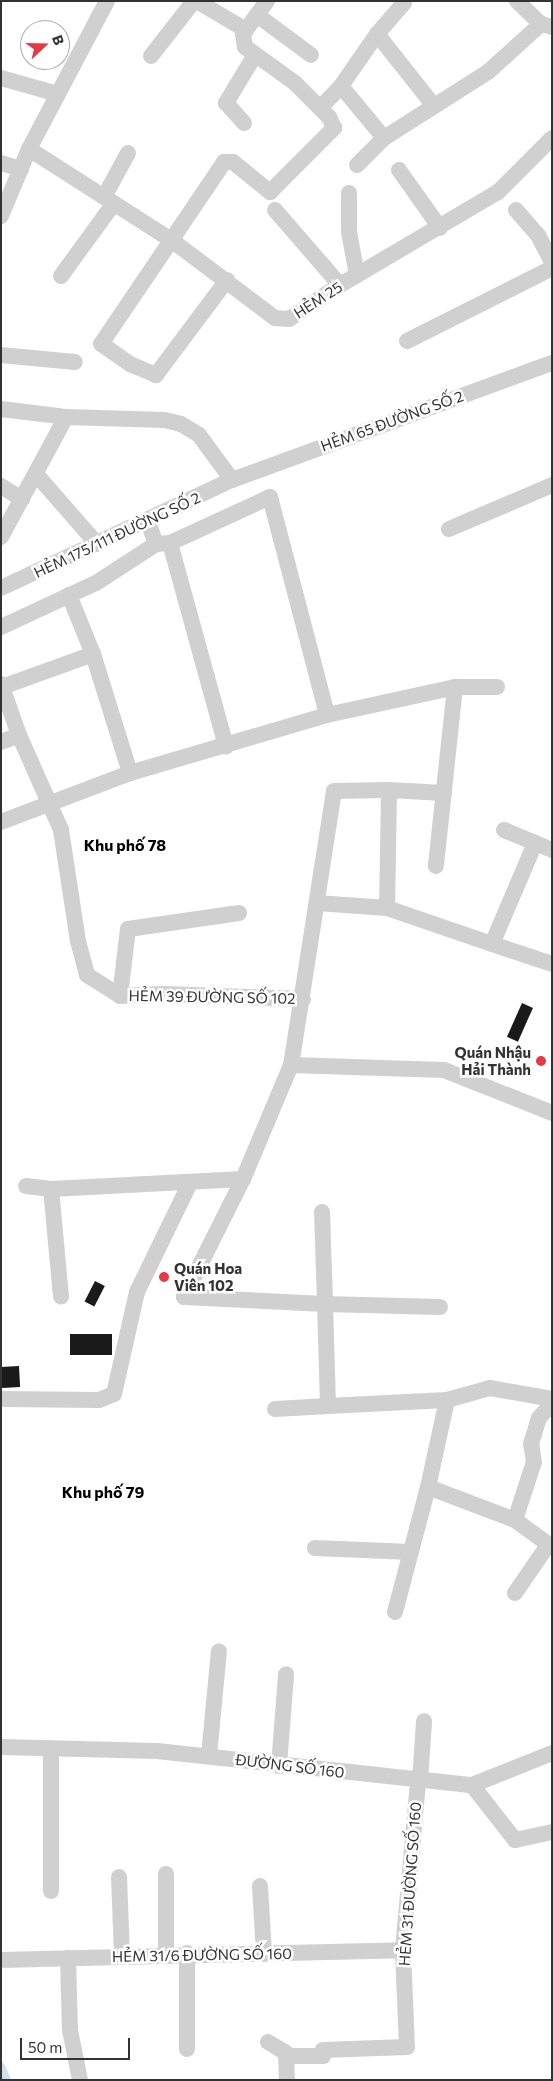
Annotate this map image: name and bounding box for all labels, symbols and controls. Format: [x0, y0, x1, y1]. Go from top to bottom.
north arrow [20, 20, 70, 70]
text: B [49, 32, 68, 47]
street label: HẺM 25 [290, 278, 346, 322]
street label: HẺM 65 ĐƯỜNG SỐ 2 [318, 387, 466, 455]
street label: HẺM 175/111 ĐƯỜNG SỐ 2 [31, 489, 203, 581]
district label: Khu phố 78 [84, 835, 166, 855]
street label: HẺM 39 ĐƯỜNG SỐ 102 [129, 987, 295, 1007]
place label: Quán Nhậu Hải Thành [455, 1043, 531, 1078]
marker: Quán Nhậu Hải Thành [535, 1055, 547, 1067]
place label: Quán Hoa Viên 102 [174, 1259, 242, 1294]
marker: Quán Hoa Viên 102 [158, 1271, 170, 1283]
district label: Khu phố 79 [62, 1482, 144, 1502]
street label: ĐƯỜNG SỐ 160 [235, 1750, 345, 1782]
street label: HẺM 31 ĐƯỜNG SỐ 160 [395, 1801, 425, 1967]
street label: HẺM 31/6 ĐƯỜNG SỐ 160 [112, 1944, 292, 1966]
scale bar [22, 2028, 132, 2060]
text: 50 m [28, 2038, 62, 2056]

